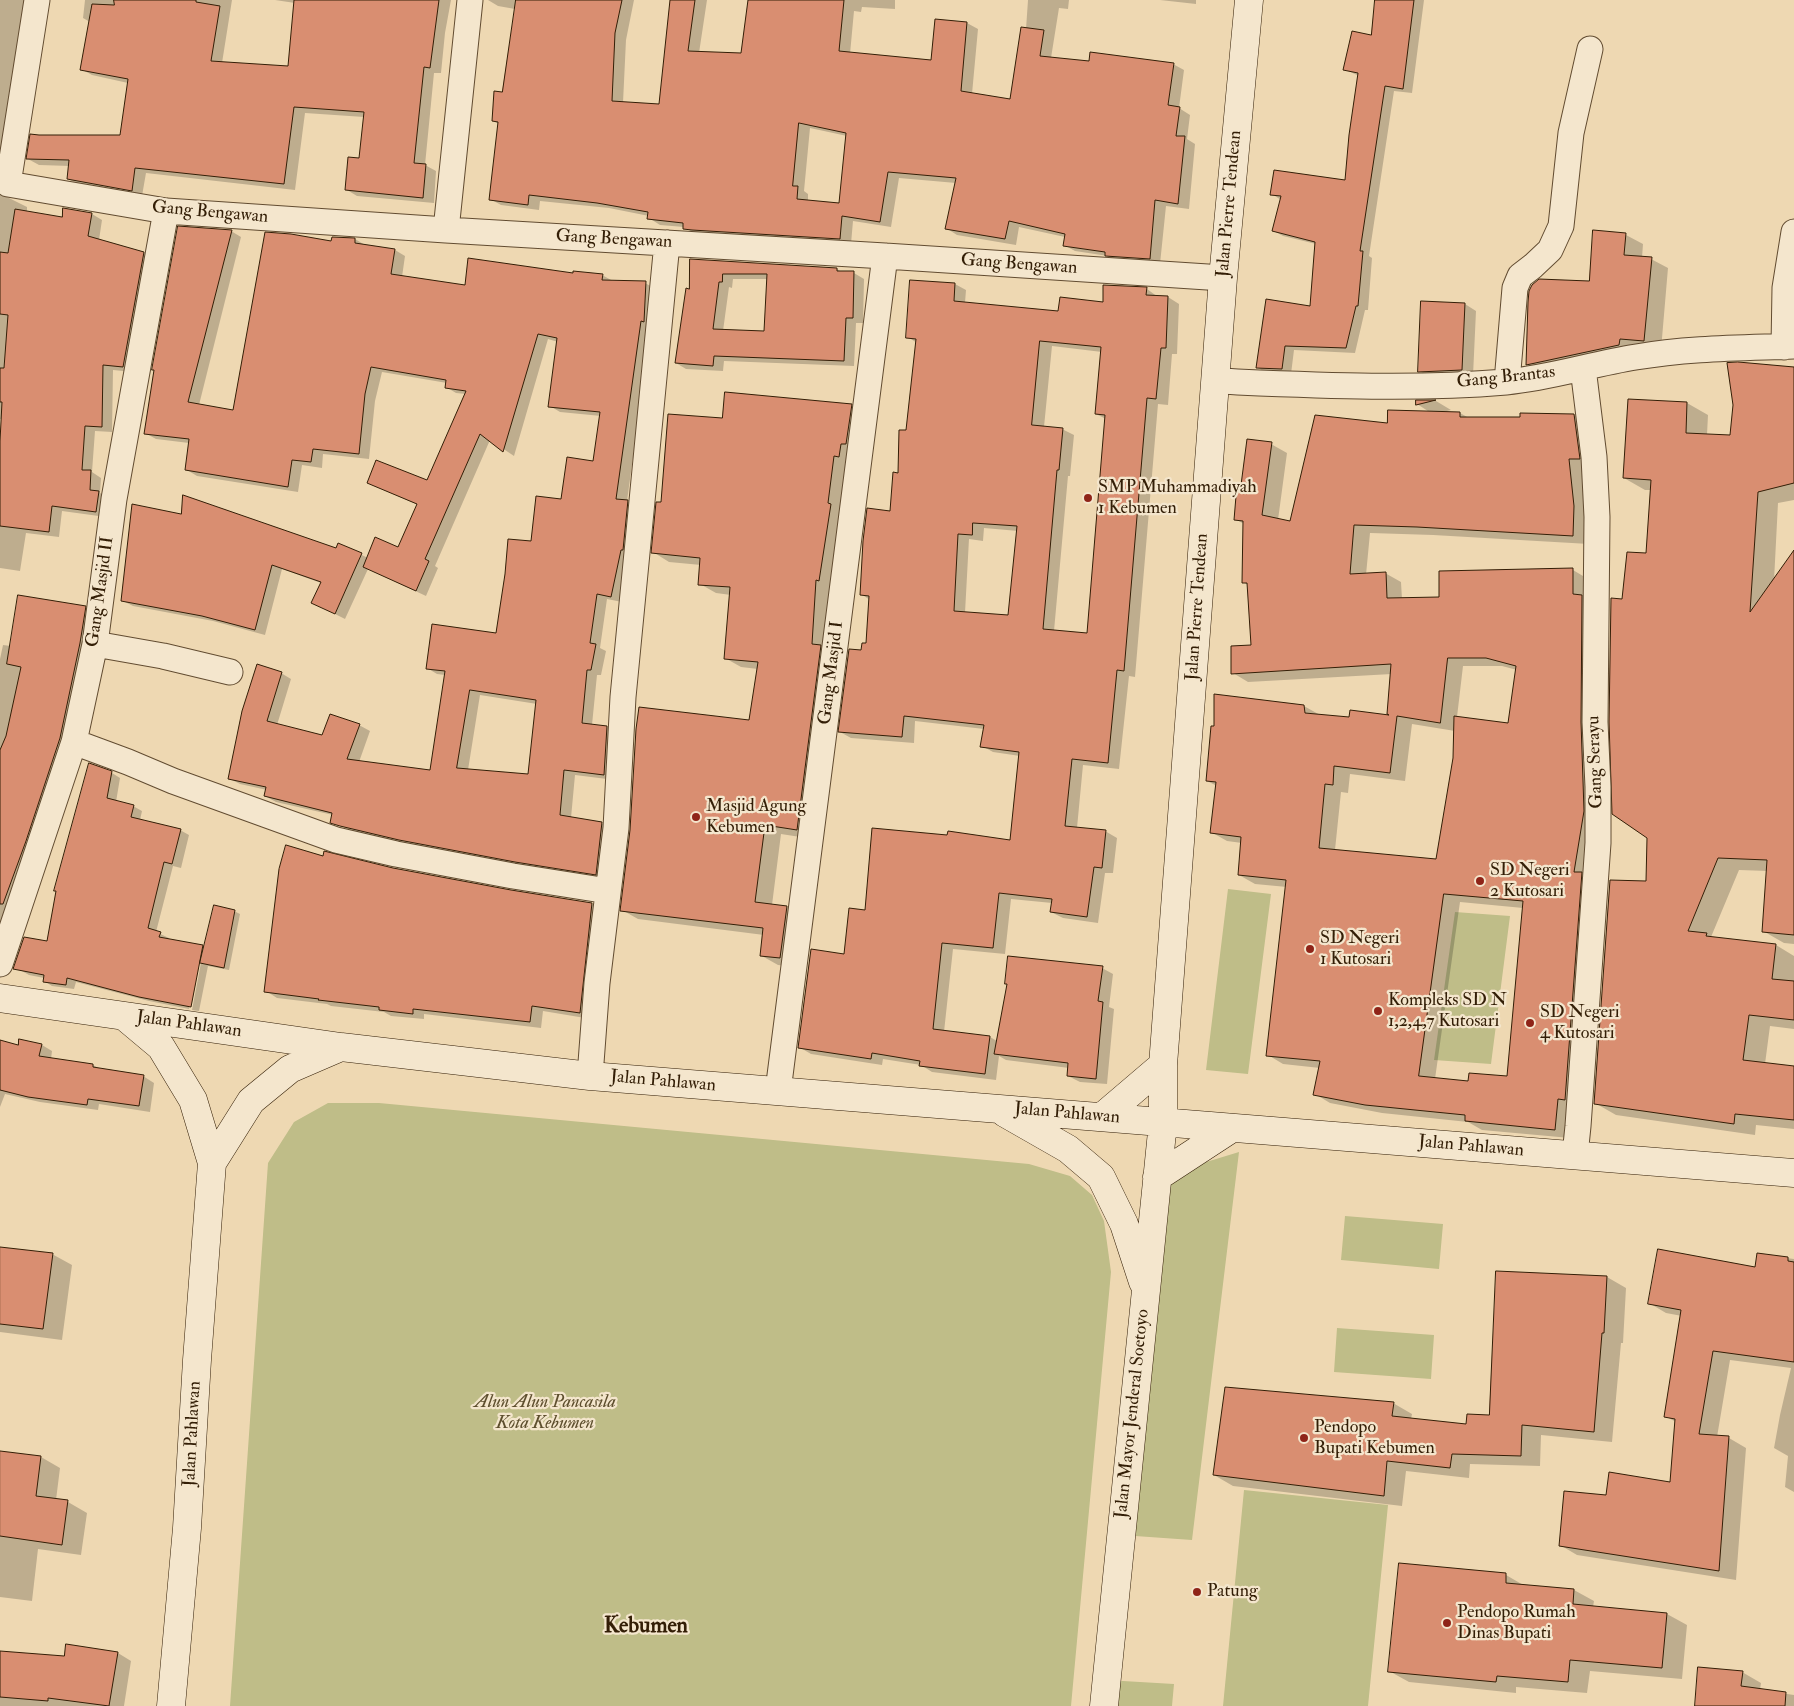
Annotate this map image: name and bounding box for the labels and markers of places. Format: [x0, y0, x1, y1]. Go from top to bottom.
place label: SMP Muhammadiyah 1 Kebumen [1098, 477, 1257, 520]
marker: SMP Muhammadiyah 1 Kebumen [1082, 492, 1094, 504]
place label: Masjid Agung Kebumen [706, 796, 806, 839]
marker: Masjid Agung Kebumen [690, 811, 702, 823]
place label: SD Negeri 2 Kutosari [1490, 860, 1570, 902]
marker: SD Negeri 2 Kutosari [1474, 875, 1486, 887]
place label: SD Negeri 1 Kutosari [1320, 928, 1400, 971]
marker: SD Negeri 1 Kutosari [1304, 943, 1316, 955]
place label: Kompleks SD N 1,2,4,7 Kutosari [1388, 990, 1507, 1032]
place label: SD Negeri 4 Kutosari [1540, 1002, 1620, 1044]
marker: Kompleks SD N 1,2,4,7 Kutosari [1372, 1005, 1384, 1017]
marker: SD Negeri 4 Kutosari [1524, 1017, 1536, 1029]
place label: Pendopo Bupati Kebumen [1314, 1417, 1435, 1460]
marker: Pendopo Bupati Kebumen [1298, 1432, 1310, 1444]
place label: Patung [1207, 1581, 1258, 1603]
marker: Patung [1191, 1586, 1203, 1598]
place label: Pendopo Rumah Dinas Bupati [1457, 1602, 1576, 1645]
marker: Pendopo Rumah Dinas Bupati [1441, 1617, 1453, 1629]

